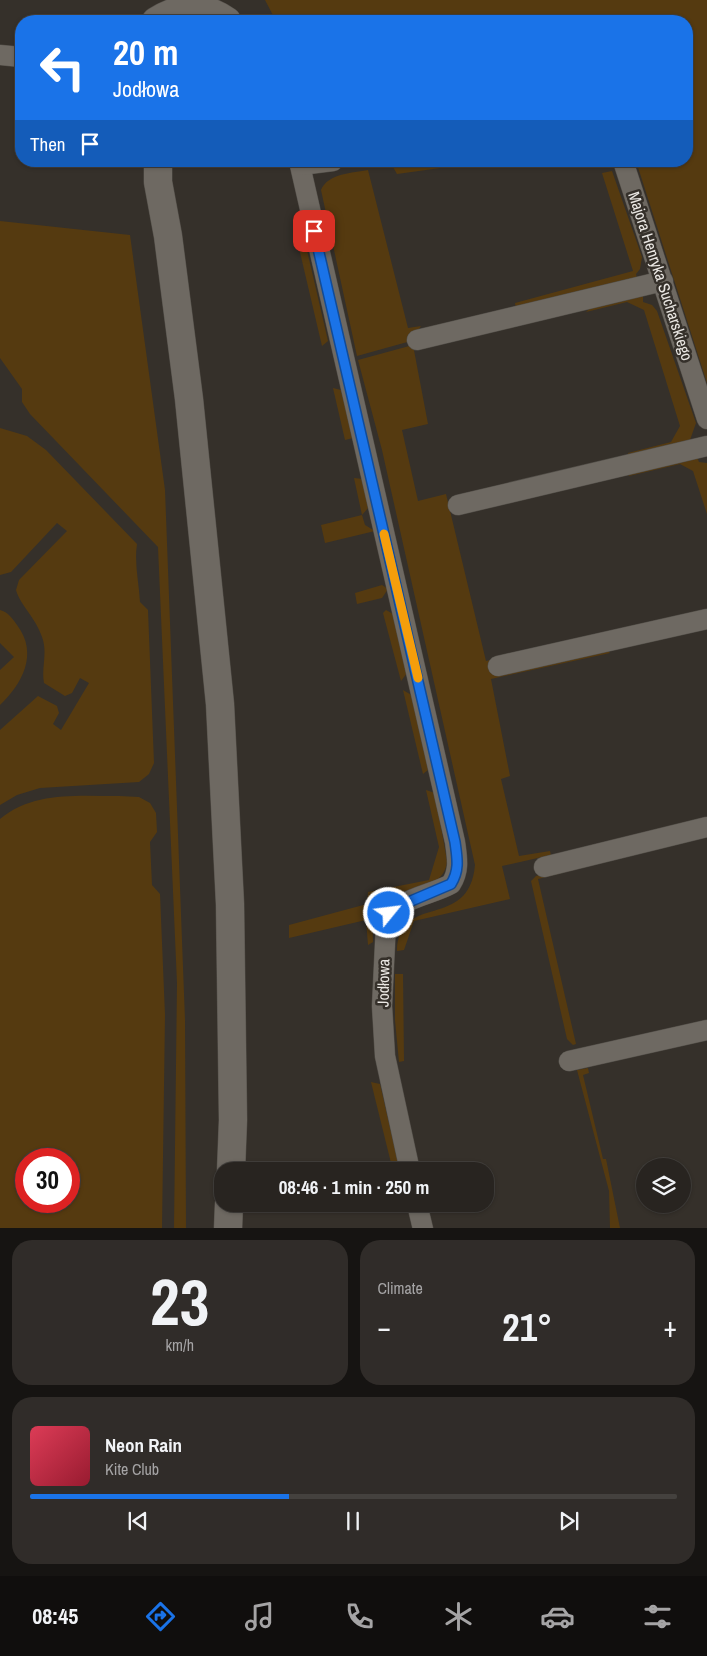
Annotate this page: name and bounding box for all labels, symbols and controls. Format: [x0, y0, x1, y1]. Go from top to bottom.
text: 20 m [113, 29, 178, 76]
icon: left [30, 35, 95, 100]
text: Jodłowa [113, 74, 179, 104]
icon: arrive [76, 130, 104, 158]
text: Then [30, 131, 66, 157]
street label: Majora Henryka Sucharskiego [623, 189, 699, 363]
pin [293, 210, 335, 252]
icon: arrive [300, 217, 328, 245]
position arrow [362, 886, 414, 938]
street label: Jodłowa [372, 958, 394, 1007]
speed limit sign: 30 [15, 1148, 80, 1213]
map controls [636, 1158, 691, 1213]
button: layers [636, 1158, 691, 1213]
text: 08:46 · 1 min · 250 m [279, 1174, 429, 1200]
text: 23 [150, 1258, 209, 1345]
text: Climate [378, 1277, 423, 1299]
text: 21° [502, 1302, 552, 1353]
text: − [378, 1308, 391, 1346]
text: + [664, 1308, 677, 1346]
text: km/h [166, 1334, 194, 1356]
text: Neon Rain [105, 1432, 182, 1458]
text: Kite Club [105, 1458, 159, 1480]
icon: previous [124, 1507, 152, 1535]
icon: pause [339, 1507, 367, 1535]
icon: next [555, 1507, 583, 1535]
icon: directions [143, 1599, 178, 1634]
icon: music [242, 1599, 277, 1634]
icon: phone [342, 1599, 377, 1634]
icon: climate [441, 1599, 476, 1634]
icon: car [540, 1599, 575, 1634]
icon: filters [640, 1599, 675, 1634]
text: 08:45 [32, 1601, 78, 1631]

